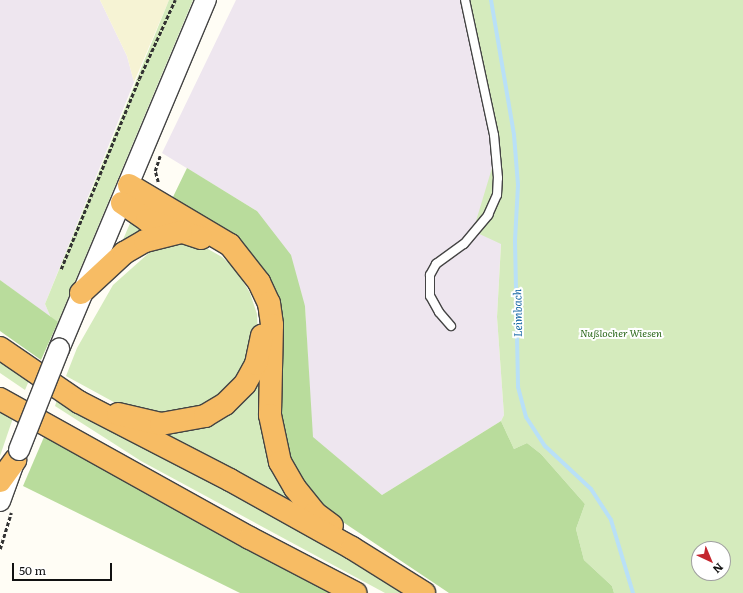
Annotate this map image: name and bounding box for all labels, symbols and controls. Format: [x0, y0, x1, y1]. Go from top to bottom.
water label: Leimbach [510, 289, 524, 337]
park label: Nußlocher Wiesen [580, 327, 662, 339]
north arrow [691, 541, 731, 581]
scale bar [14, 555, 114, 581]
text: N [710, 560, 728, 578]
text: 50 m [19, 561, 46, 579]

